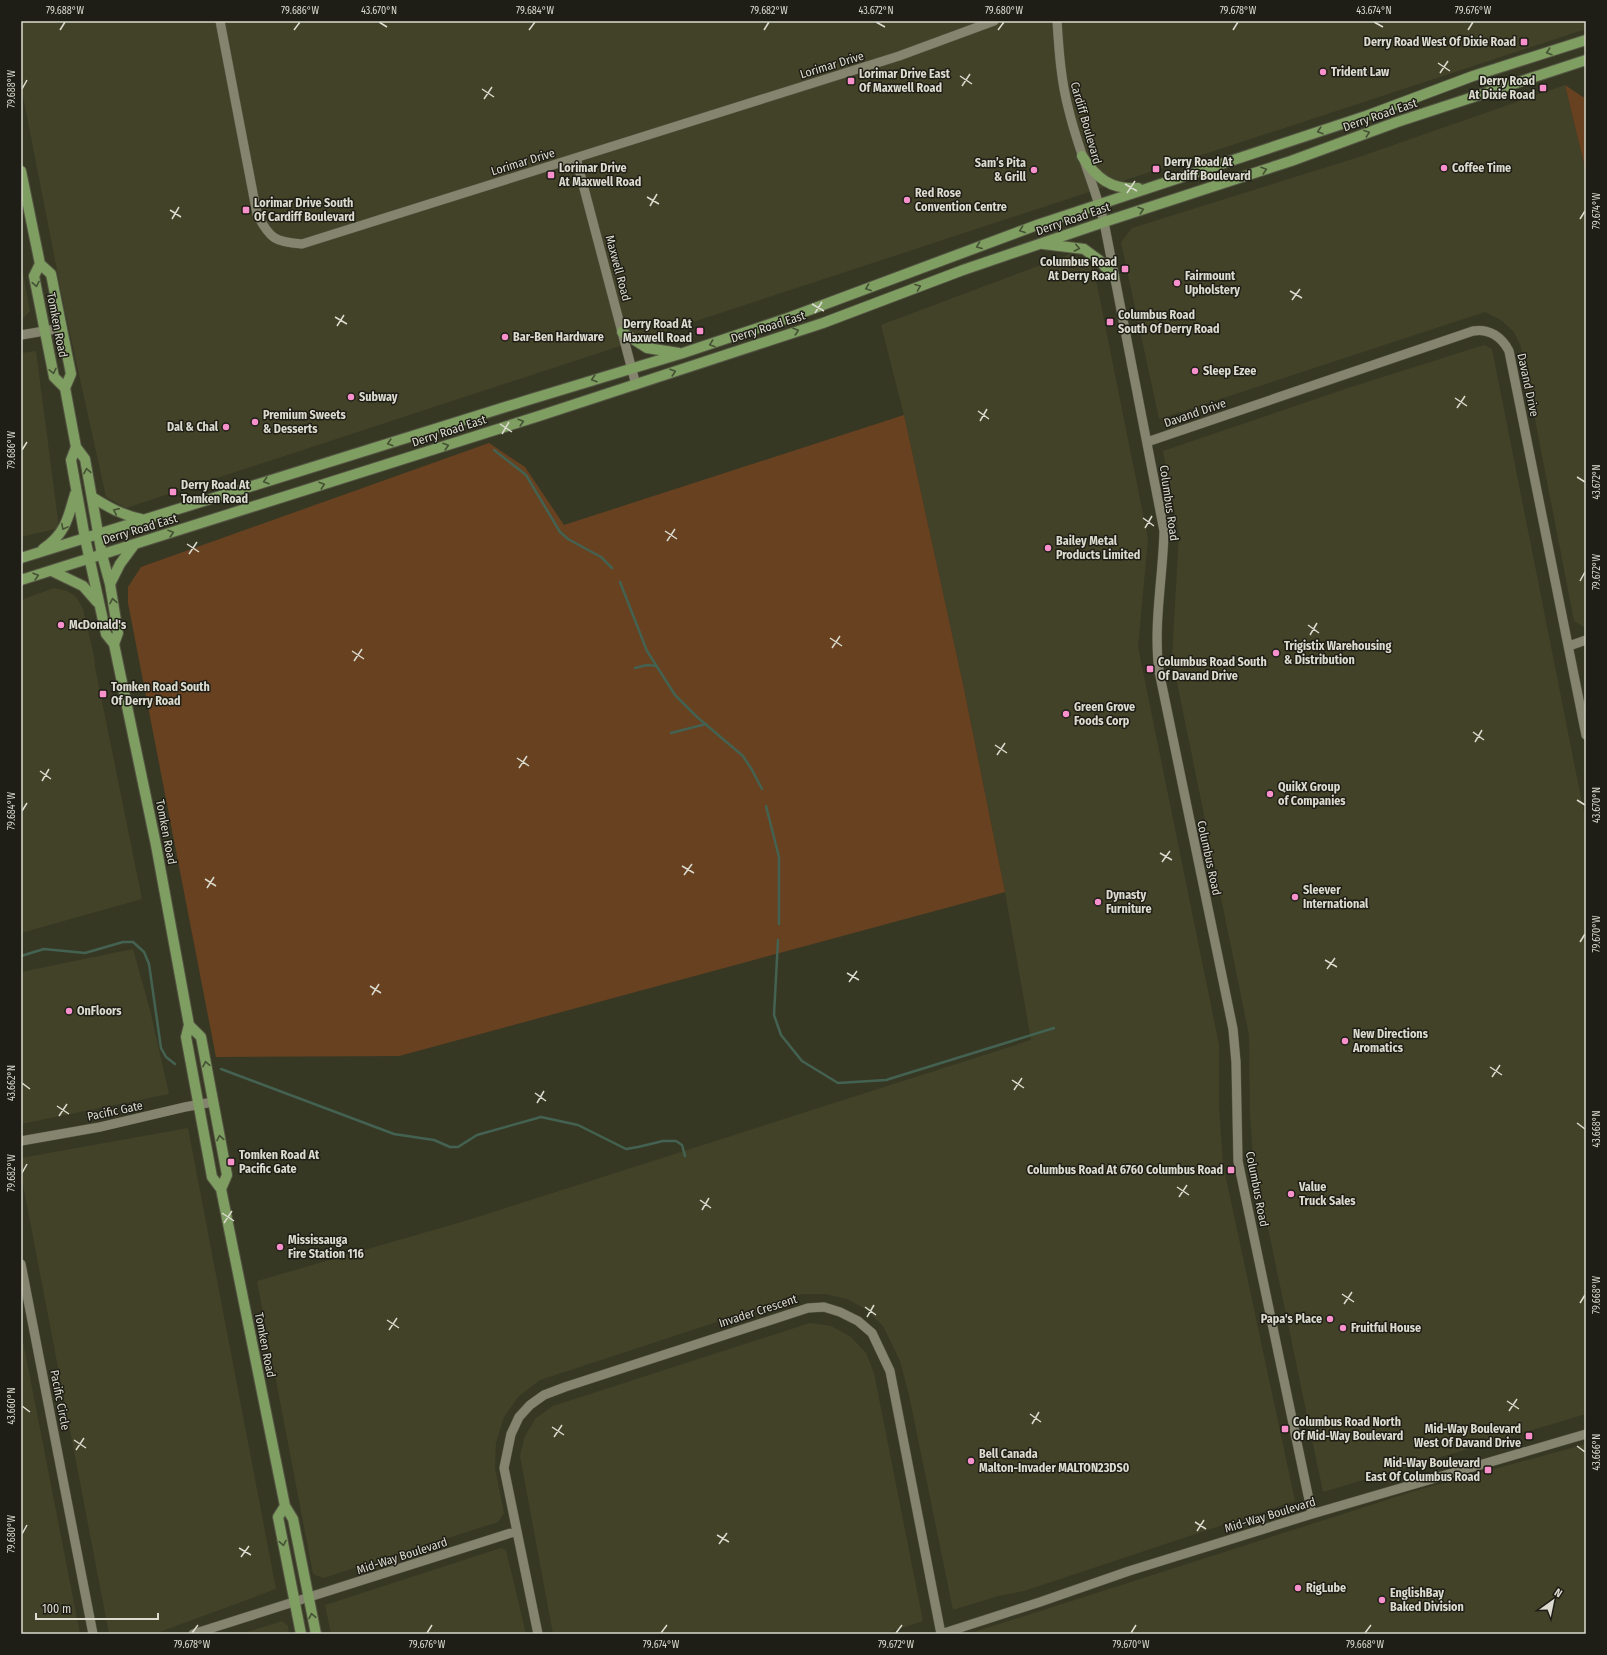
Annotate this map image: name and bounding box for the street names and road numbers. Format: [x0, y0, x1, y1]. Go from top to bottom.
street label: Lorimar Drive [798, 49, 866, 81]
street label: Cardiff Boulevard [1068, 80, 1104, 166]
street label: Derry Road East [1341, 96, 1419, 134]
street label: Lorimar Drive [489, 146, 557, 178]
street label: Derry Road East [1034, 200, 1112, 238]
street label: Maxwell Road [603, 234, 633, 302]
street label: Tomken Road [44, 291, 70, 359]
street label: Derry Road East [729, 308, 807, 346]
street label: Davand Drive [1514, 352, 1542, 418]
street label: Davand Drive [1162, 396, 1228, 430]
street label: Derry Road East [410, 412, 488, 450]
street label: Columbus Road [1157, 464, 1181, 542]
street label: Derry Road East [101, 511, 179, 547]
street label: Tomken Road [153, 798, 179, 866]
street label: Columbus Road [1194, 819, 1224, 897]
street label: Pacific Gate [86, 1098, 144, 1124]
street label: Columbus Road [1243, 1150, 1271, 1228]
street label: Invader Crescent [717, 1292, 799, 1330]
street label: Tomken Road [252, 1311, 278, 1379]
street label: Pacific Circle [47, 1369, 73, 1431]
street label: Mid-Way Boulevard [1223, 1495, 1317, 1535]
street label: Mid-Way Boulevard [355, 1535, 449, 1577]

